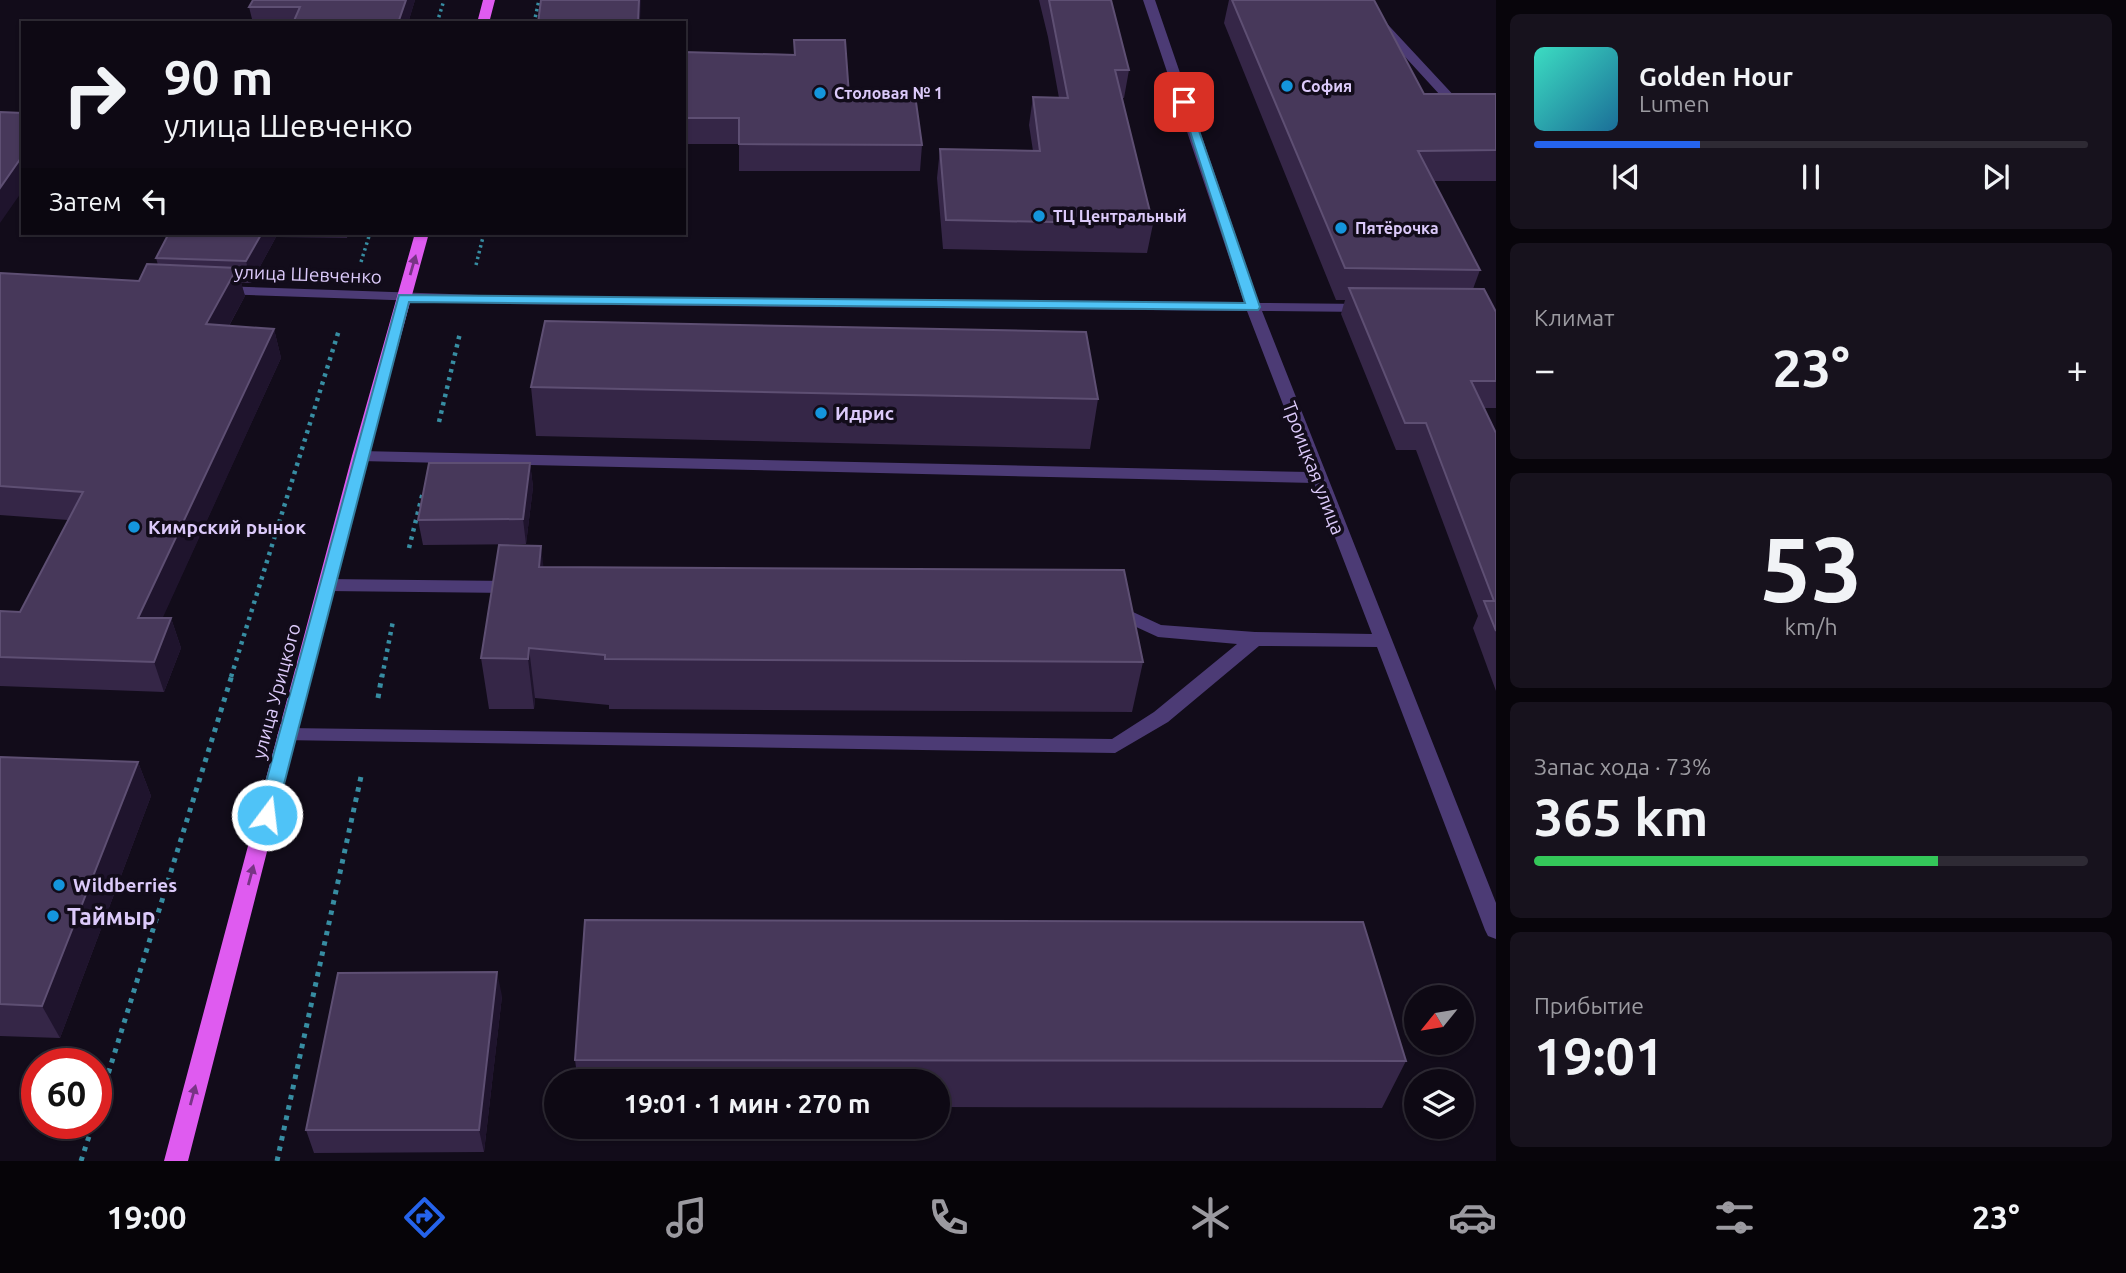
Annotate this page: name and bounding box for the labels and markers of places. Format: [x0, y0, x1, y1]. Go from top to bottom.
pin [1154, 72, 1214, 132]
place label: София [1301, 77, 1352, 95]
marker: София [1279, 78, 1295, 94]
place label: Столовая № 1 [834, 84, 943, 102]
marker: Столовая № 1 [812, 85, 828, 101]
place label: ТЦ Центральный [1053, 207, 1187, 225]
marker: ТЦ Центральный [1031, 208, 1047, 224]
place label: Пятёрочка [1355, 219, 1439, 237]
marker: Пятёрочка [1333, 220, 1349, 236]
place label: Идрис [835, 402, 894, 424]
marker: Идрис [813, 405, 829, 421]
place label: Кимрский рынок [148, 516, 306, 538]
marker: Кимрский рынок [126, 519, 142, 535]
place label: Wildberries [73, 874, 177, 896]
marker: Wildberries [51, 877, 67, 893]
place label: Таймыр [67, 904, 155, 929]
marker: Таймыр [45, 908, 61, 924]

